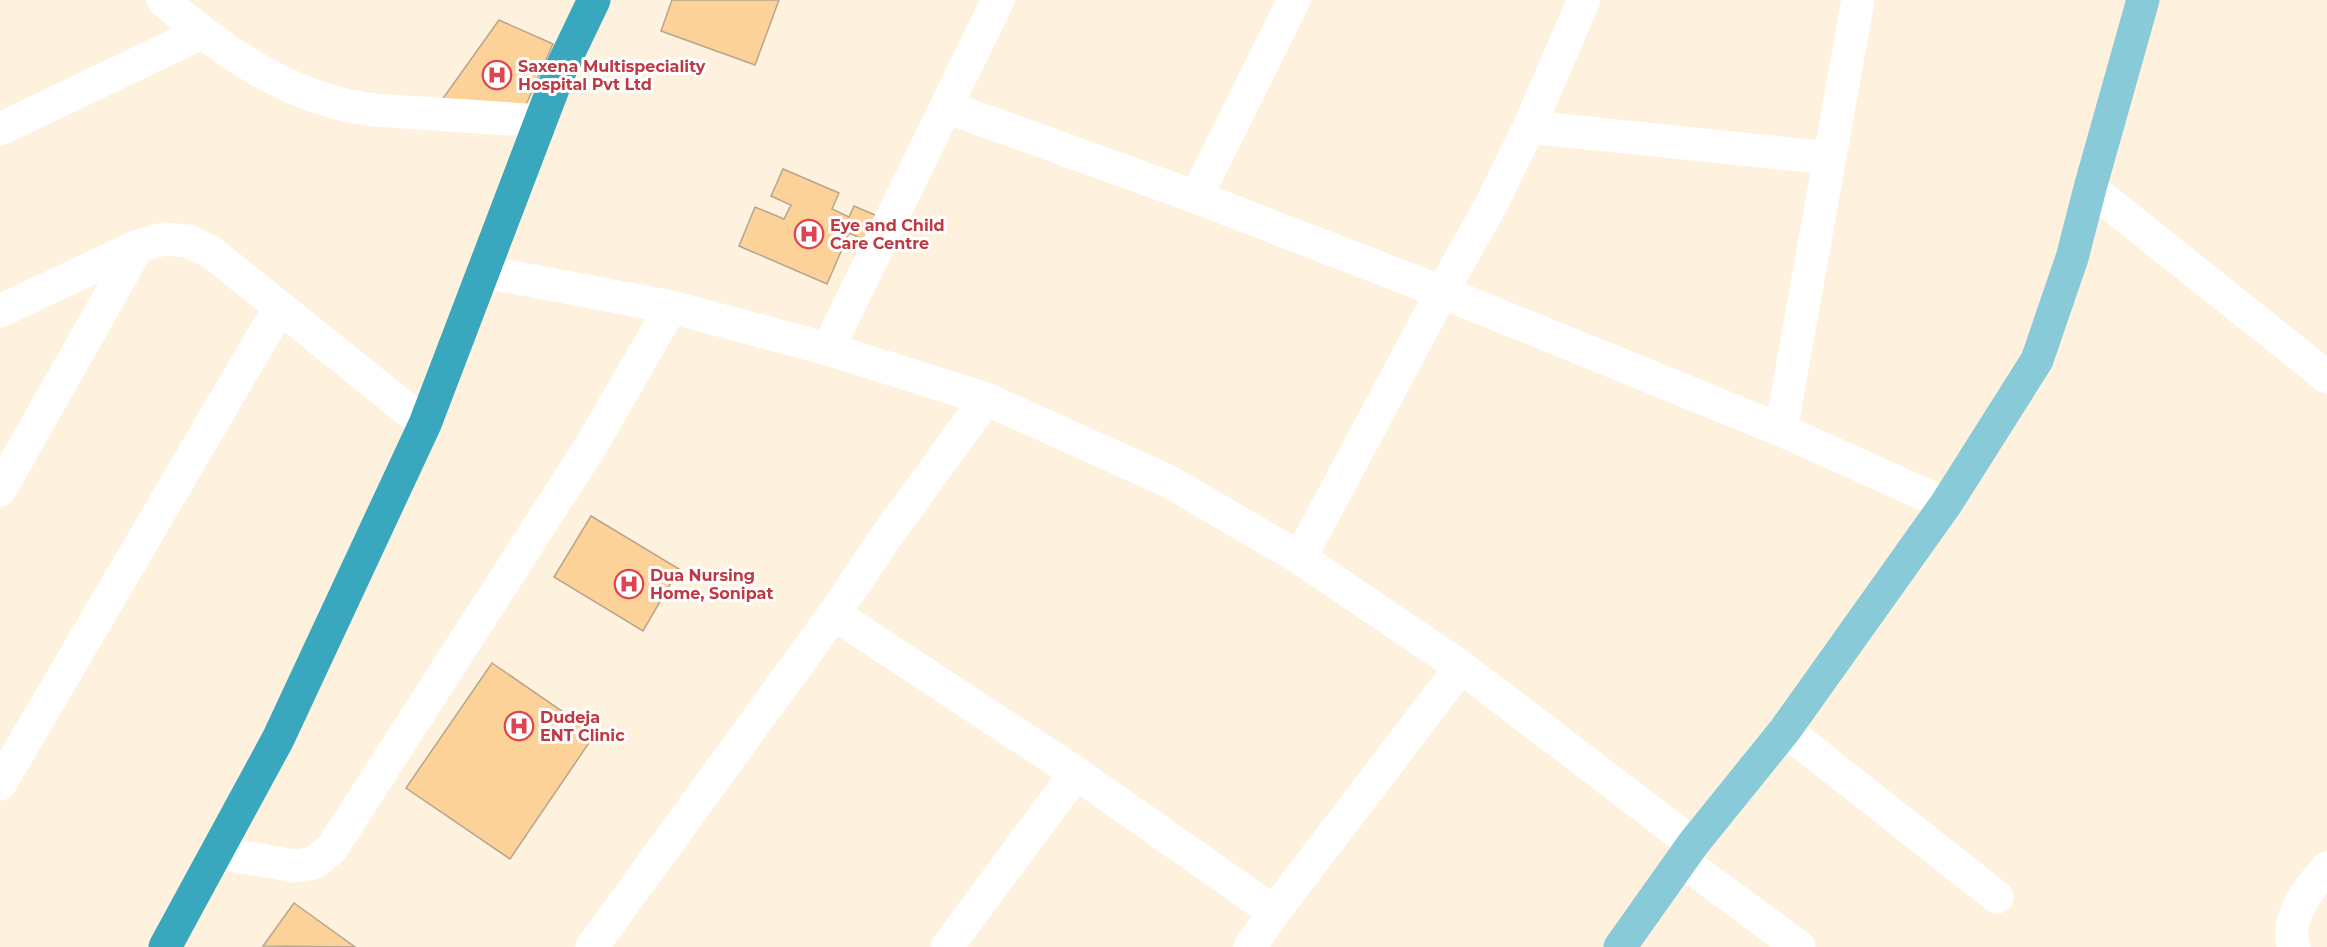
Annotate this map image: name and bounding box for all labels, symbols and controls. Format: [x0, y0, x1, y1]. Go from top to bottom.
place label: Saxena Multispeciality Hospital Pvt Ltd [518, 57, 706, 94]
hospital icon: Saxena Multispeciality Hospital Pvt Ltd [481, 59, 513, 91]
place label: Eye and Child Care Centre [830, 216, 945, 253]
hospital icon: Eye and Child Care Centre [793, 218, 825, 250]
place label: Dua Nursing Home, Sonipat [650, 566, 773, 603]
hospital icon: Dua Nursing Home, Sonipat [613, 568, 645, 600]
place label: Dudeja ENT Clinic [540, 708, 625, 745]
hospital icon: Dudeja ENT Clinic [503, 710, 535, 742]

